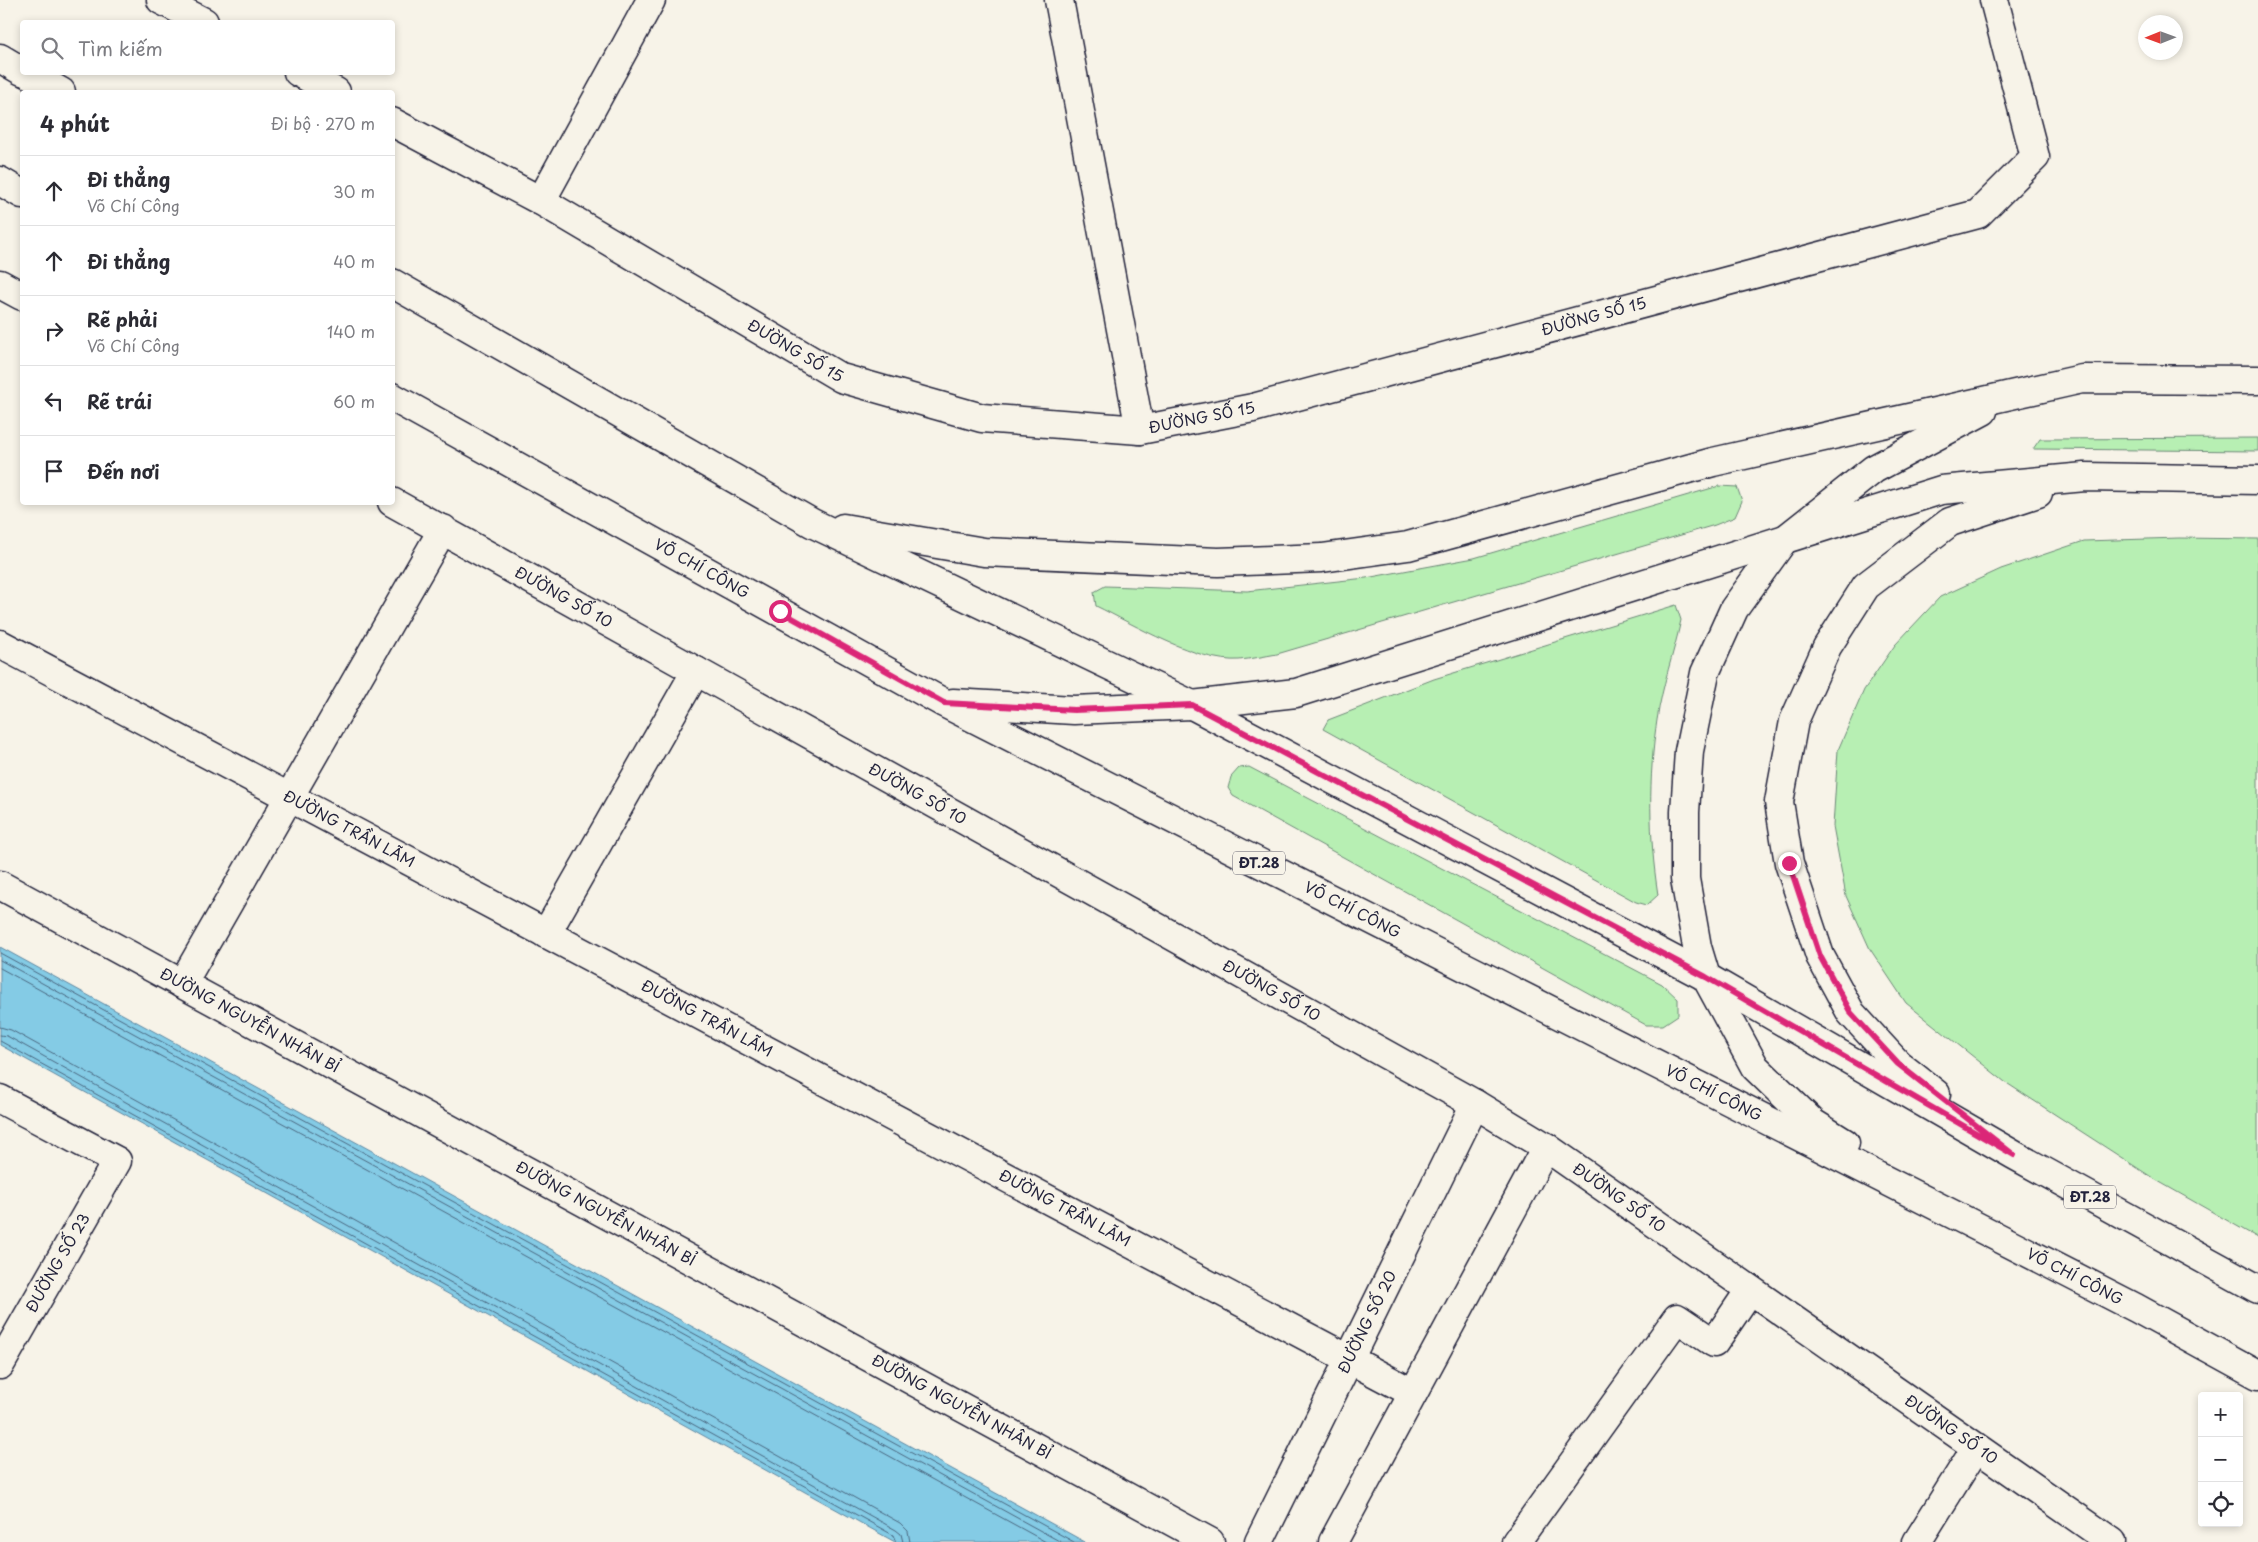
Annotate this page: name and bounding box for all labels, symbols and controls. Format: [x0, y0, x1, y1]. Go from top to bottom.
north arrow [2138, 15, 2183, 60]
search box [20, 20, 395, 75]
icon: search [38, 34, 66, 62]
text: Tìm kiếm [78, 34, 163, 62]
text: 4 phút [40, 107, 110, 139]
text: Đi bộ · 270 m [271, 111, 375, 135]
text: Đi thẳng [87, 165, 170, 193]
icon: ahead [40, 177, 68, 205]
text: 30 m [333, 179, 375, 203]
text: Võ Chí Công [87, 193, 180, 217]
icon: ahead [40, 247, 68, 275]
text: Đi thẳng [87, 247, 170, 275]
text: 40 m [333, 249, 375, 273]
street label: ĐƯỜNG SỐ 15 [1538, 290, 1649, 340]
text: Rẽ phải [87, 305, 158, 333]
street label: ĐƯỜNG SỐ 15 [744, 312, 848, 387]
icon: right [40, 317, 68, 345]
text: 140 m [327, 319, 375, 343]
text: Võ Chí Công [87, 333, 180, 357]
icon: left [40, 387, 68, 415]
text: Rẽ trái [87, 387, 152, 415]
text: 60 m [333, 389, 375, 413]
street label: ĐƯỜNG SỐ 15 [1146, 395, 1257, 438]
icon: arrive [40, 457, 68, 485]
text: Đến nơi [87, 457, 160, 485]
street label: VÕ CHÍ CÔNG [651, 532, 754, 603]
street label: ĐƯỜNG SỐ 10 [511, 559, 617, 632]
route start [769, 600, 792, 623]
street label: ĐƯỜNG SỐ 10 [865, 756, 971, 829]
street label: ĐƯỜNG TRẦN LÃM [280, 783, 420, 872]
road number: ĐT.28 [1233, 851, 1285, 874]
route end [1778, 852, 1801, 875]
street label: VÕ CHÍ CÔNG [1301, 875, 1405, 943]
street label: ĐƯỜNG SỐ 10 [1219, 953, 1325, 1026]
street label: ĐƯỜNG NGUYỄN NHÂN BỈ [156, 961, 344, 1077]
street label: ĐƯỜNG TRẦN LÃM [638, 973, 777, 1062]
street label: VÕ CHÍ CÔNG [1662, 1058, 1767, 1126]
street label: ĐƯỜNG NGUYỄN NHÂN BỈ [512, 1154, 700, 1271]
street label: ĐƯỜNG SỐ 10 [1569, 1156, 1671, 1237]
street label: ĐƯỜNG TRẦN LÃM [995, 1163, 1135, 1251]
road number: ĐT.28 [2064, 1186, 2116, 1208]
street label: ĐƯỜNG SỐ 23 [19, 1208, 94, 1316]
street label: VÕ CHÍ CÔNG [2023, 1241, 2128, 1310]
street label: ĐƯỜNG SỐ 20 [1331, 1266, 1401, 1377]
street label: ĐƯỜNG NGUYỄN NHÂN BỈ [868, 1348, 1056, 1464]
street label: ĐƯỜNG SỐ 10 [1901, 1388, 2003, 1469]
map controls [2198, 1392, 2243, 1527]
button: + [2198, 1392, 2243, 1437]
button: − [2198, 1437, 2243, 1482]
button: locate [2198, 1482, 2243, 1527]

